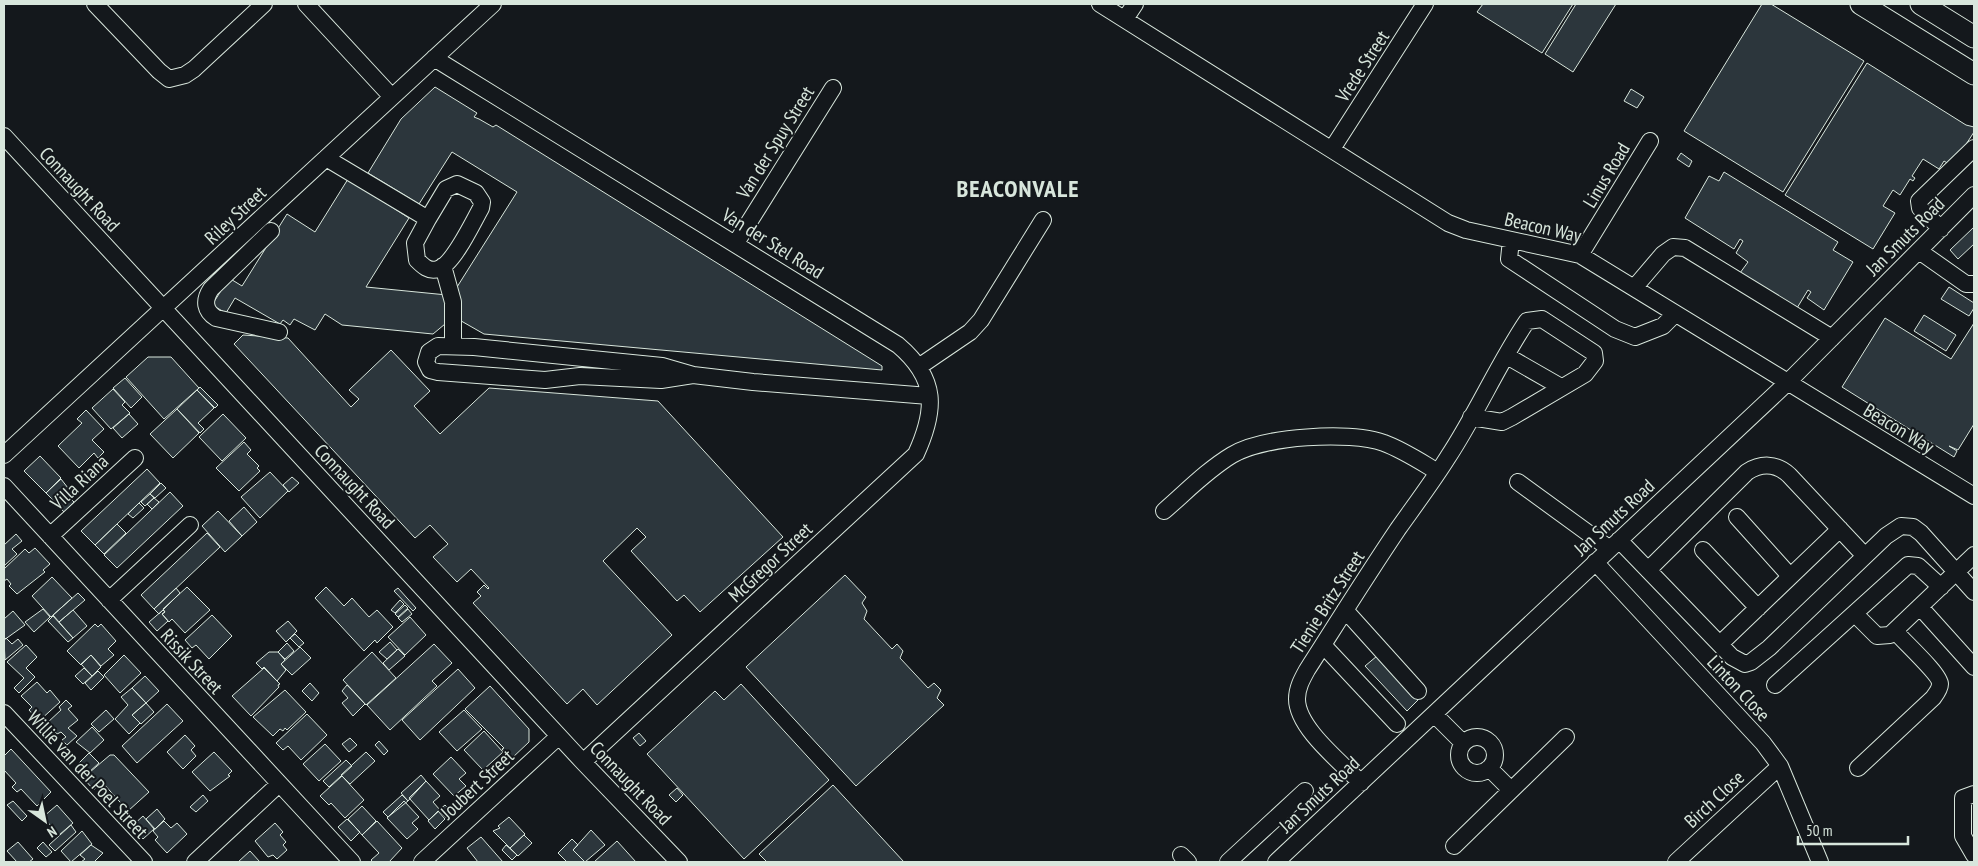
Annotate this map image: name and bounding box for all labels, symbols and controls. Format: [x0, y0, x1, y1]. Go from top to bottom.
street label: Vrede Street [1329, 25, 1394, 107]
street label: Van der Spuy Street [730, 81, 819, 203]
street label: Linus Road [1577, 138, 1635, 212]
street label: Connaught Road [35, 142, 125, 236]
district label: BEACONVALE [956, 173, 1080, 204]
street label: Riley Street [199, 180, 271, 249]
street label: Jan Smuts Road [1860, 192, 1949, 281]
street label: Van der Stel Road [717, 202, 828, 284]
street label: Beacon Way [1502, 207, 1585, 248]
street label: Beacon Way [1859, 398, 1939, 459]
street label: Connaught Road [310, 439, 400, 533]
street label: Villa Riana [44, 449, 113, 515]
street label: Jan Smuts Road [1568, 474, 1659, 561]
street label: McGregor Street [723, 517, 818, 607]
street label: Tienie Britz Street [1285, 545, 1370, 658]
street label: Rissik Street [156, 623, 229, 699]
street label: Linton Close [1702, 650, 1776, 726]
street label: Willie van der Poel Street [23, 705, 154, 844]
street label: Connaught Road [585, 736, 677, 830]
street label: Joubert Street [435, 744, 519, 825]
street label: Jan Smuts Road [1273, 751, 1364, 838]
street label: Birch Close [1679, 765, 1749, 833]
north arrow [20, 796, 70, 846]
scale bar [1798, 814, 1908, 846]
text: 50 m [1806, 821, 1832, 840]
text: N [44, 822, 60, 842]

